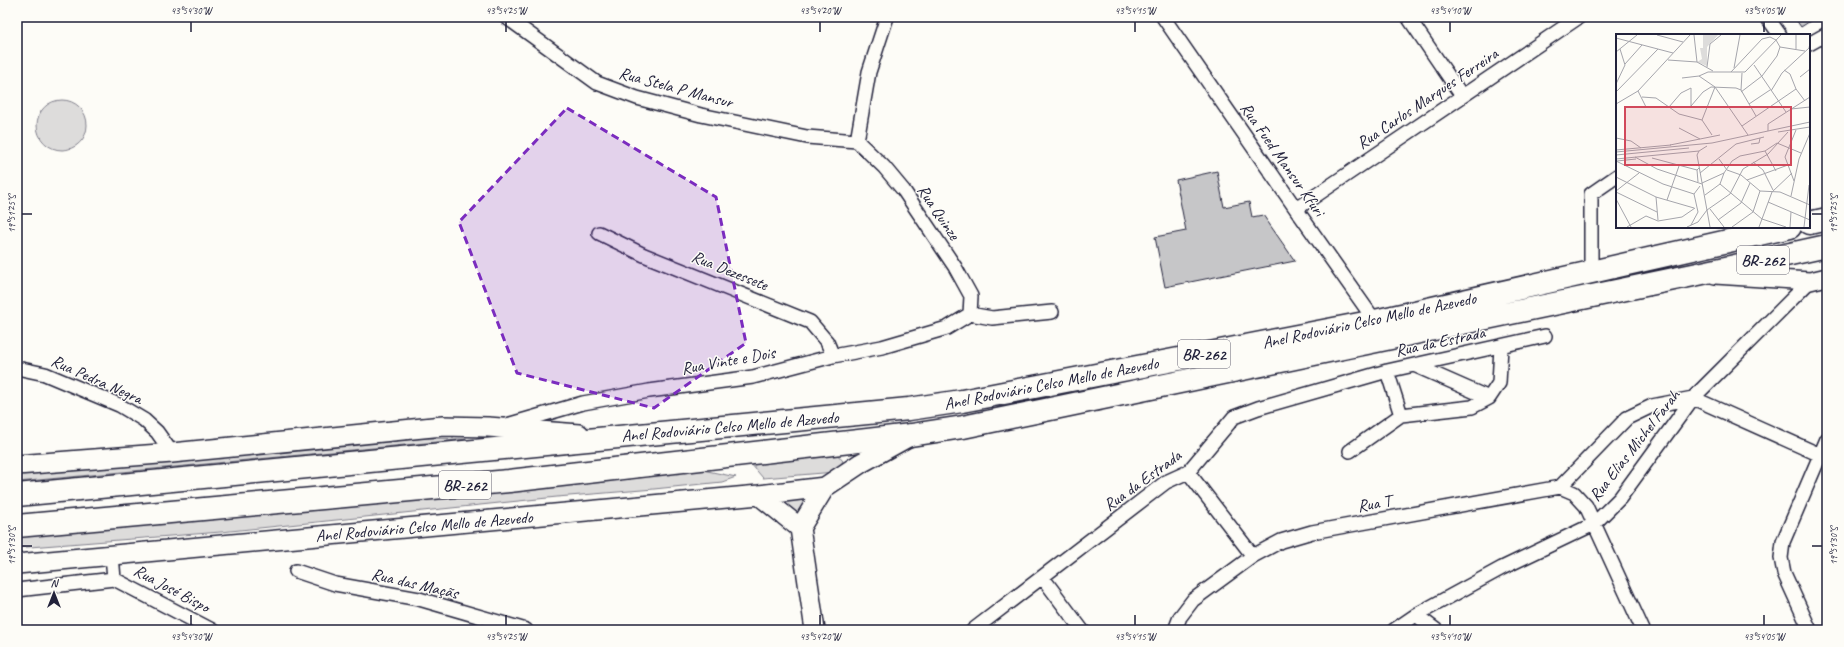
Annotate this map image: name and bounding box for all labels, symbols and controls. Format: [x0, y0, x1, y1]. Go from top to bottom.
text: 43°54'30"W [171, 4, 213, 17]
text: 43°54'25"W [486, 4, 528, 17]
text: 43°54'20"W [800, 4, 842, 17]
text: 43°54'15"W [1115, 4, 1157, 17]
text: 43°54'10"W [1430, 4, 1472, 17]
text: 43°54'05"W [1744, 4, 1786, 17]
inset map [1616, 34, 1810, 228]
street label: Rua Carlos Marques Ferreira [1353, 43, 1503, 154]
street label: Rua Stela P Mansur [617, 62, 737, 113]
street label: Rua Fued Mansur Kfuri [1236, 98, 1331, 222]
street label: Rua Quinze [912, 181, 965, 245]
text: 19°51'25"S [5, 193, 18, 233]
text: 19°51'25"S [1827, 193, 1840, 233]
street label: Rua Dezessete [689, 246, 772, 296]
road number: BR-262 [1737, 246, 1789, 274]
street label: Anel Rodoviário Celso Mello de Azevedo [1260, 287, 1479, 353]
street label: Rua da Estrada [1393, 322, 1488, 361]
road number: BR-262 [1178, 340, 1230, 368]
street label: Rua Vinte e Dois [680, 342, 779, 379]
street label: Rua Pedra Negra [48, 350, 148, 410]
street label: Anel Rodoviário Celso Mello de Azevedo [942, 352, 1161, 415]
street label: Rua Elias Michel Farah [1584, 384, 1685, 505]
street label: Anel Rodoviário Celso Mello de Azevedo [621, 406, 841, 446]
street label: Rua da Estrada [1099, 444, 1186, 516]
road number: BR-262 [439, 471, 491, 499]
street label: Rua T [1356, 490, 1397, 517]
street label: Anel Rodoviário Celso Mello de Azevedo [315, 506, 535, 546]
text: 19°51'30"S [5, 525, 18, 565]
text: 19°51'30"S [1827, 525, 1840, 565]
street label: Rua José Bispo [130, 560, 215, 618]
street label: Rua das Maçãs [369, 563, 462, 604]
north arrow [34, 573, 74, 613]
text: N [51, 576, 60, 590]
text: 43°54'30"W [171, 630, 213, 643]
text: 43°54'25"W [486, 630, 528, 643]
text: 43°54'20"W [800, 630, 842, 643]
text: 43°54'15"W [1115, 630, 1157, 643]
text: 43°54'10"W [1430, 630, 1472, 643]
text: 43°54'05"W [1744, 630, 1786, 643]

